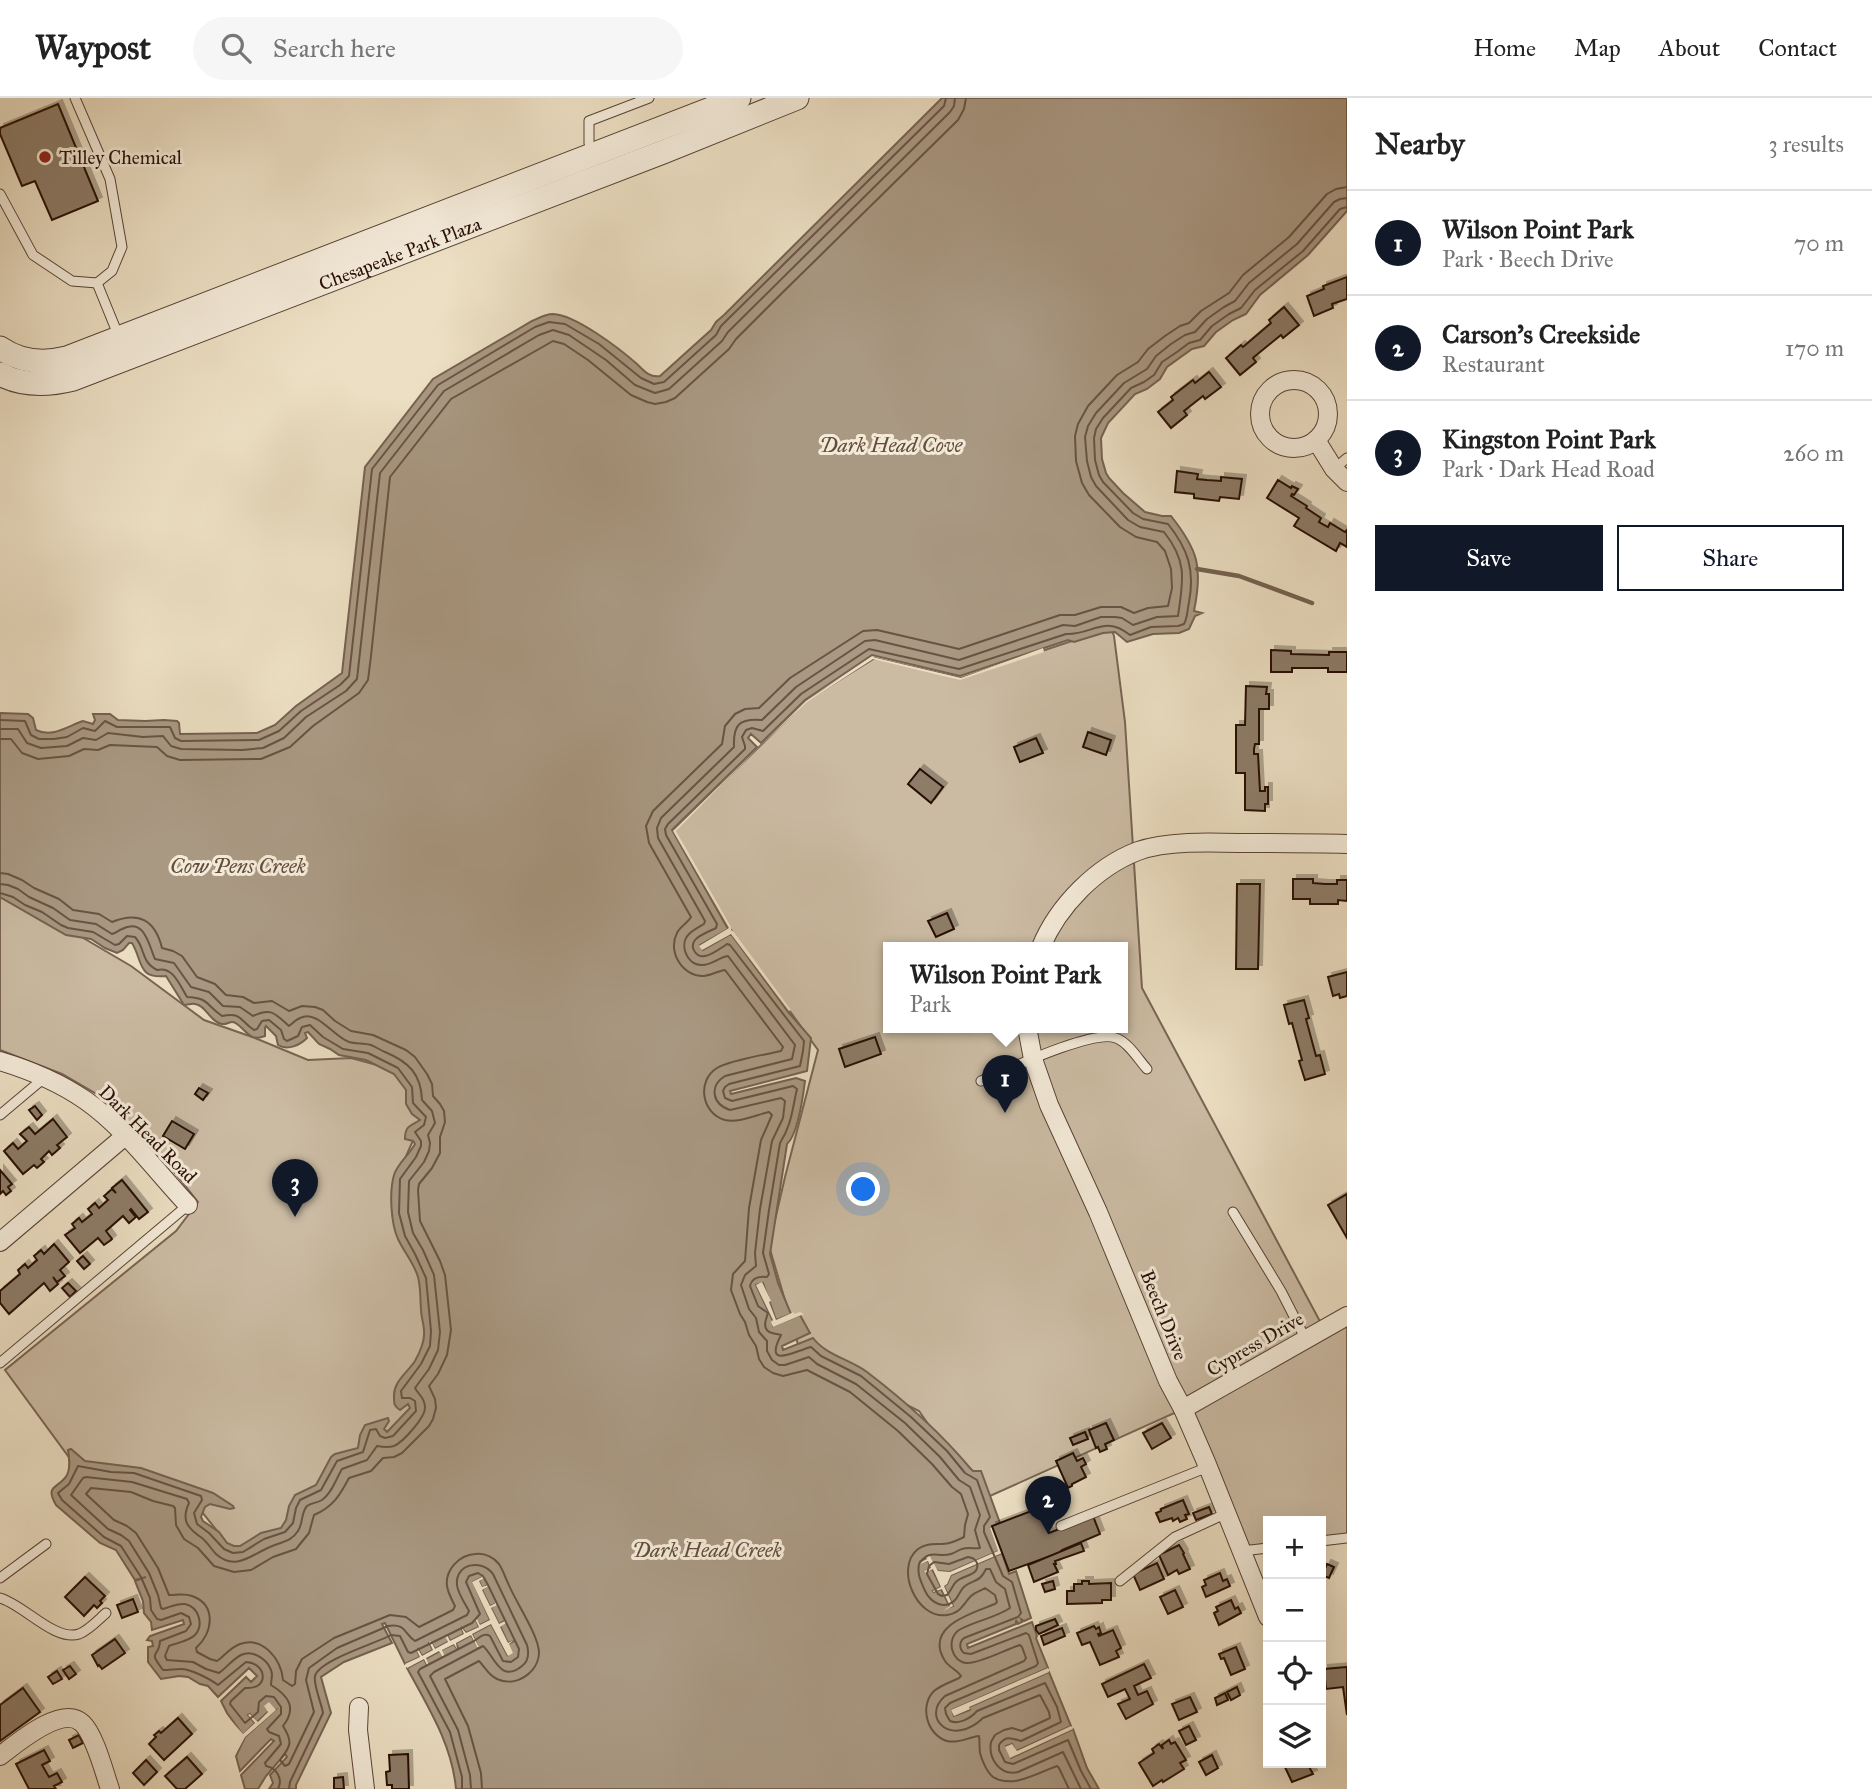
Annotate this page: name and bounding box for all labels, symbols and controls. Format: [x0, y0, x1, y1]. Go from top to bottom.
search box [193, 17, 683, 80]
text: Waypost [35, 28, 151, 68]
icon: search [217, 29, 255, 67]
text: Search here [273, 32, 396, 64]
text: Home [1473, 33, 1536, 63]
text: Map [1574, 33, 1621, 63]
text: About [1659, 33, 1720, 63]
text: Contact [1758, 33, 1837, 63]
text: Nearby [1375, 126, 1465, 162]
text: 3 results [1768, 130, 1844, 158]
place label: Tilley Chemical [59, 146, 183, 169]
marker: Tilley Chemical [37, 149, 53, 165]
street label: Chesapeake Park Plaza [315, 211, 485, 295]
text: Wilson Point Park [1442, 213, 1634, 245]
text: 1 [1393, 229, 1403, 257]
text: 70 m [1794, 229, 1844, 257]
text: Park · Beech Drive [1442, 245, 1614, 273]
text: Carson's Creekside [1442, 318, 1640, 350]
text: 2 [1392, 334, 1404, 362]
text: 170 m [1785, 334, 1844, 362]
text: Restaurant [1442, 350, 1545, 378]
text: Kingston Point Park [1442, 423, 1656, 455]
water label: Dark Head Cove [820, 432, 964, 458]
text: 3 [1393, 439, 1403, 467]
text: 260 m [1783, 439, 1844, 467]
text: Park · Dark Head Road [1442, 455, 1655, 483]
button: Save [1375, 525, 1603, 591]
button: Share [1617, 525, 1844, 591]
water label: Cow Pens Creek [170, 853, 307, 879]
popup [883, 942, 1128, 1033]
text: Wilson Point Park [910, 958, 1101, 990]
text: Park [910, 990, 951, 1018]
pin: 1 [982, 1055, 1028, 1113]
street label: Dark Head Road [94, 1080, 202, 1188]
pin: 3 [272, 1159, 318, 1217]
your location [846, 1172, 880, 1206]
street label: Beech Drive [1136, 1267, 1192, 1363]
street label: Cypress Drive [1202, 1307, 1308, 1381]
pin: 2 [1025, 1476, 1071, 1534]
map controls [1263, 1516, 1326, 1768]
button: + [1263, 1516, 1326, 1579]
water label: Dark Head Creek [632, 1537, 782, 1563]
button: − [1263, 1579, 1326, 1642]
button: locate [1263, 1642, 1326, 1705]
button: layers [1263, 1705, 1326, 1768]

